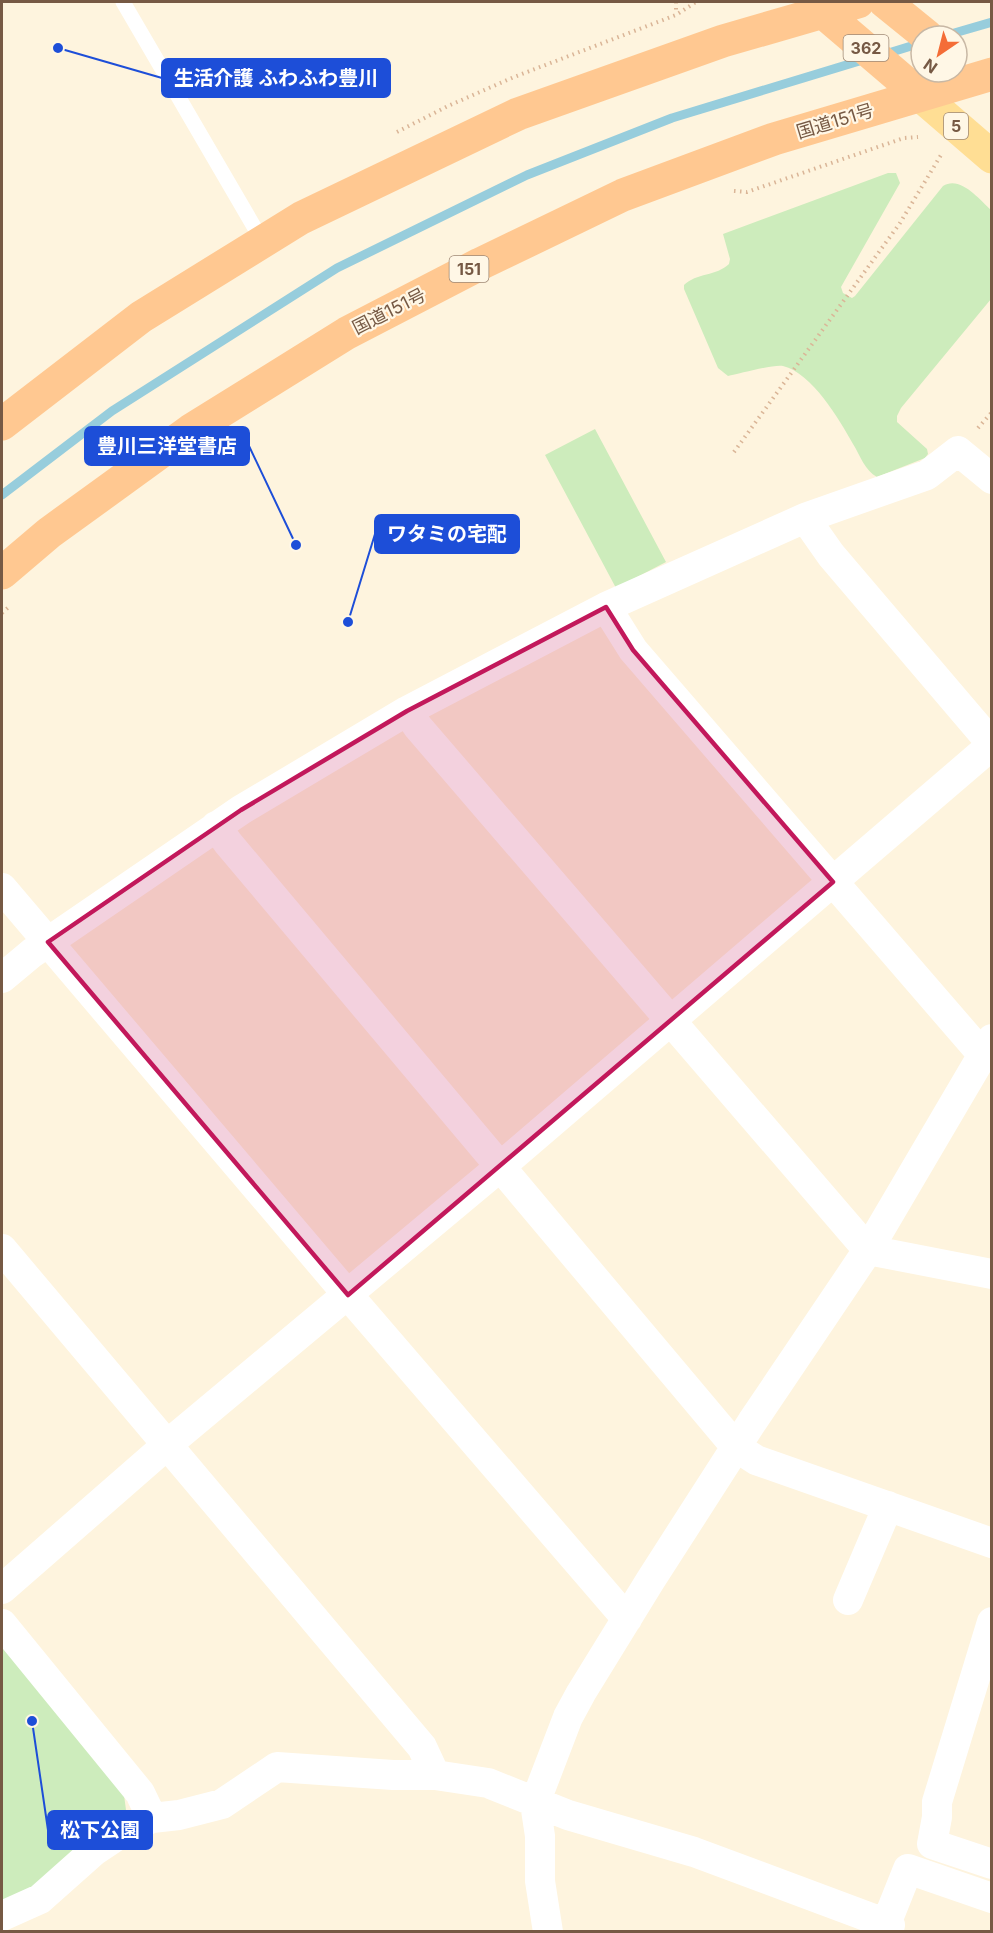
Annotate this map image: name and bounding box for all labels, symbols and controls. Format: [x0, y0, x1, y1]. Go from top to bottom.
north arrow [909, 24, 969, 84]
road number: 362 [844, 35, 888, 61]
text: N [920, 55, 941, 78]
callout: 生活介護 ふわふわ豊川 [162, 59, 390, 97]
text: 生活介護 ふわふわ豊川 [174, 66, 378, 90]
street label: 国道151号 [794, 99, 876, 143]
road number: 5 [944, 113, 968, 139]
road number: 151 [450, 256, 488, 282]
street label: 国道151号 [349, 284, 429, 338]
callout: 豊川三洋堂書店 [85, 427, 249, 465]
text: 豊川三洋堂書店 [97, 434, 237, 458]
callout: ワタミの宅配 [375, 515, 519, 553]
text: ワタミの宅配 [387, 522, 507, 546]
callout: 松下公園 [48, 1811, 152, 1849]
text: 松下公園 [60, 1818, 140, 1842]

